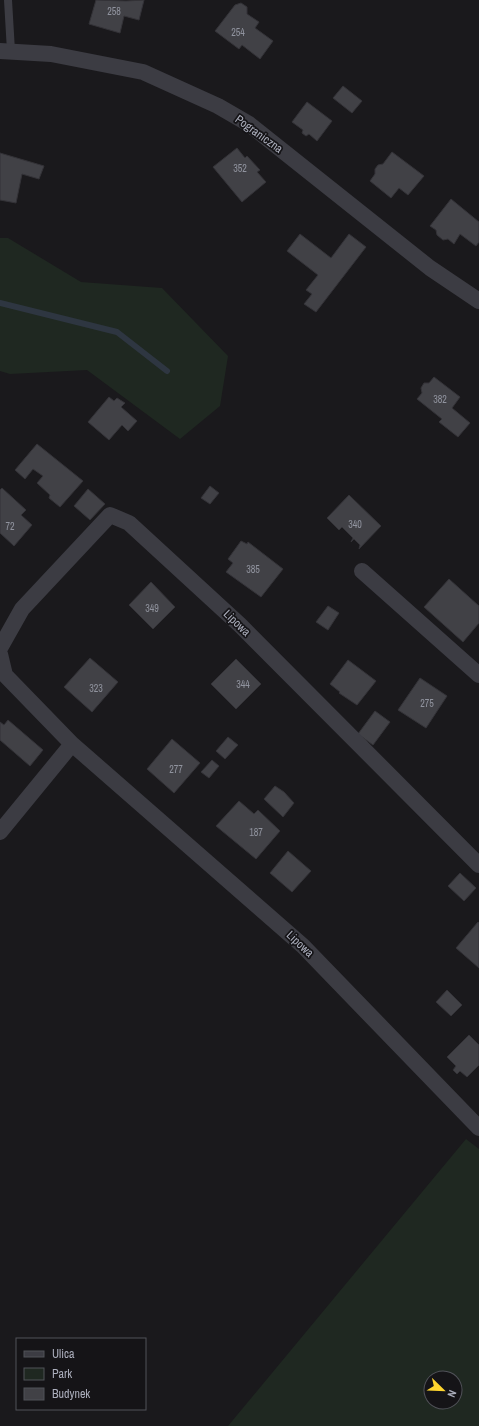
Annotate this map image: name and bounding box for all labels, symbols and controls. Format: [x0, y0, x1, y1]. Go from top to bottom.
house number: 258 [107, 5, 121, 18]
house number: 254 [231, 26, 245, 39]
street label: Pograniczna [232, 111, 286, 157]
house number: 352 [233, 162, 247, 175]
house number: 382 [433, 393, 447, 406]
house number: 340 [348, 518, 362, 531]
house number: 72 [5, 520, 15, 533]
house number: 385 [246, 563, 260, 576]
house number: 349 [145, 602, 159, 615]
street label: Lipowa [220, 606, 254, 640]
house number: 344 [236, 678, 250, 691]
house number: 323 [89, 682, 103, 695]
house number: 275 [420, 697, 434, 710]
house number: 277 [169, 763, 183, 776]
house number: 187 [249, 826, 263, 839]
street label: Lipowa [283, 927, 317, 961]
legend [16, 1338, 146, 1410]
text: Ulica [52, 1346, 75, 1362]
text: Park [52, 1366, 72, 1382]
north arrow [423, 1370, 463, 1410]
text: Budynek [52, 1386, 90, 1402]
text: N [444, 1388, 460, 1400]

